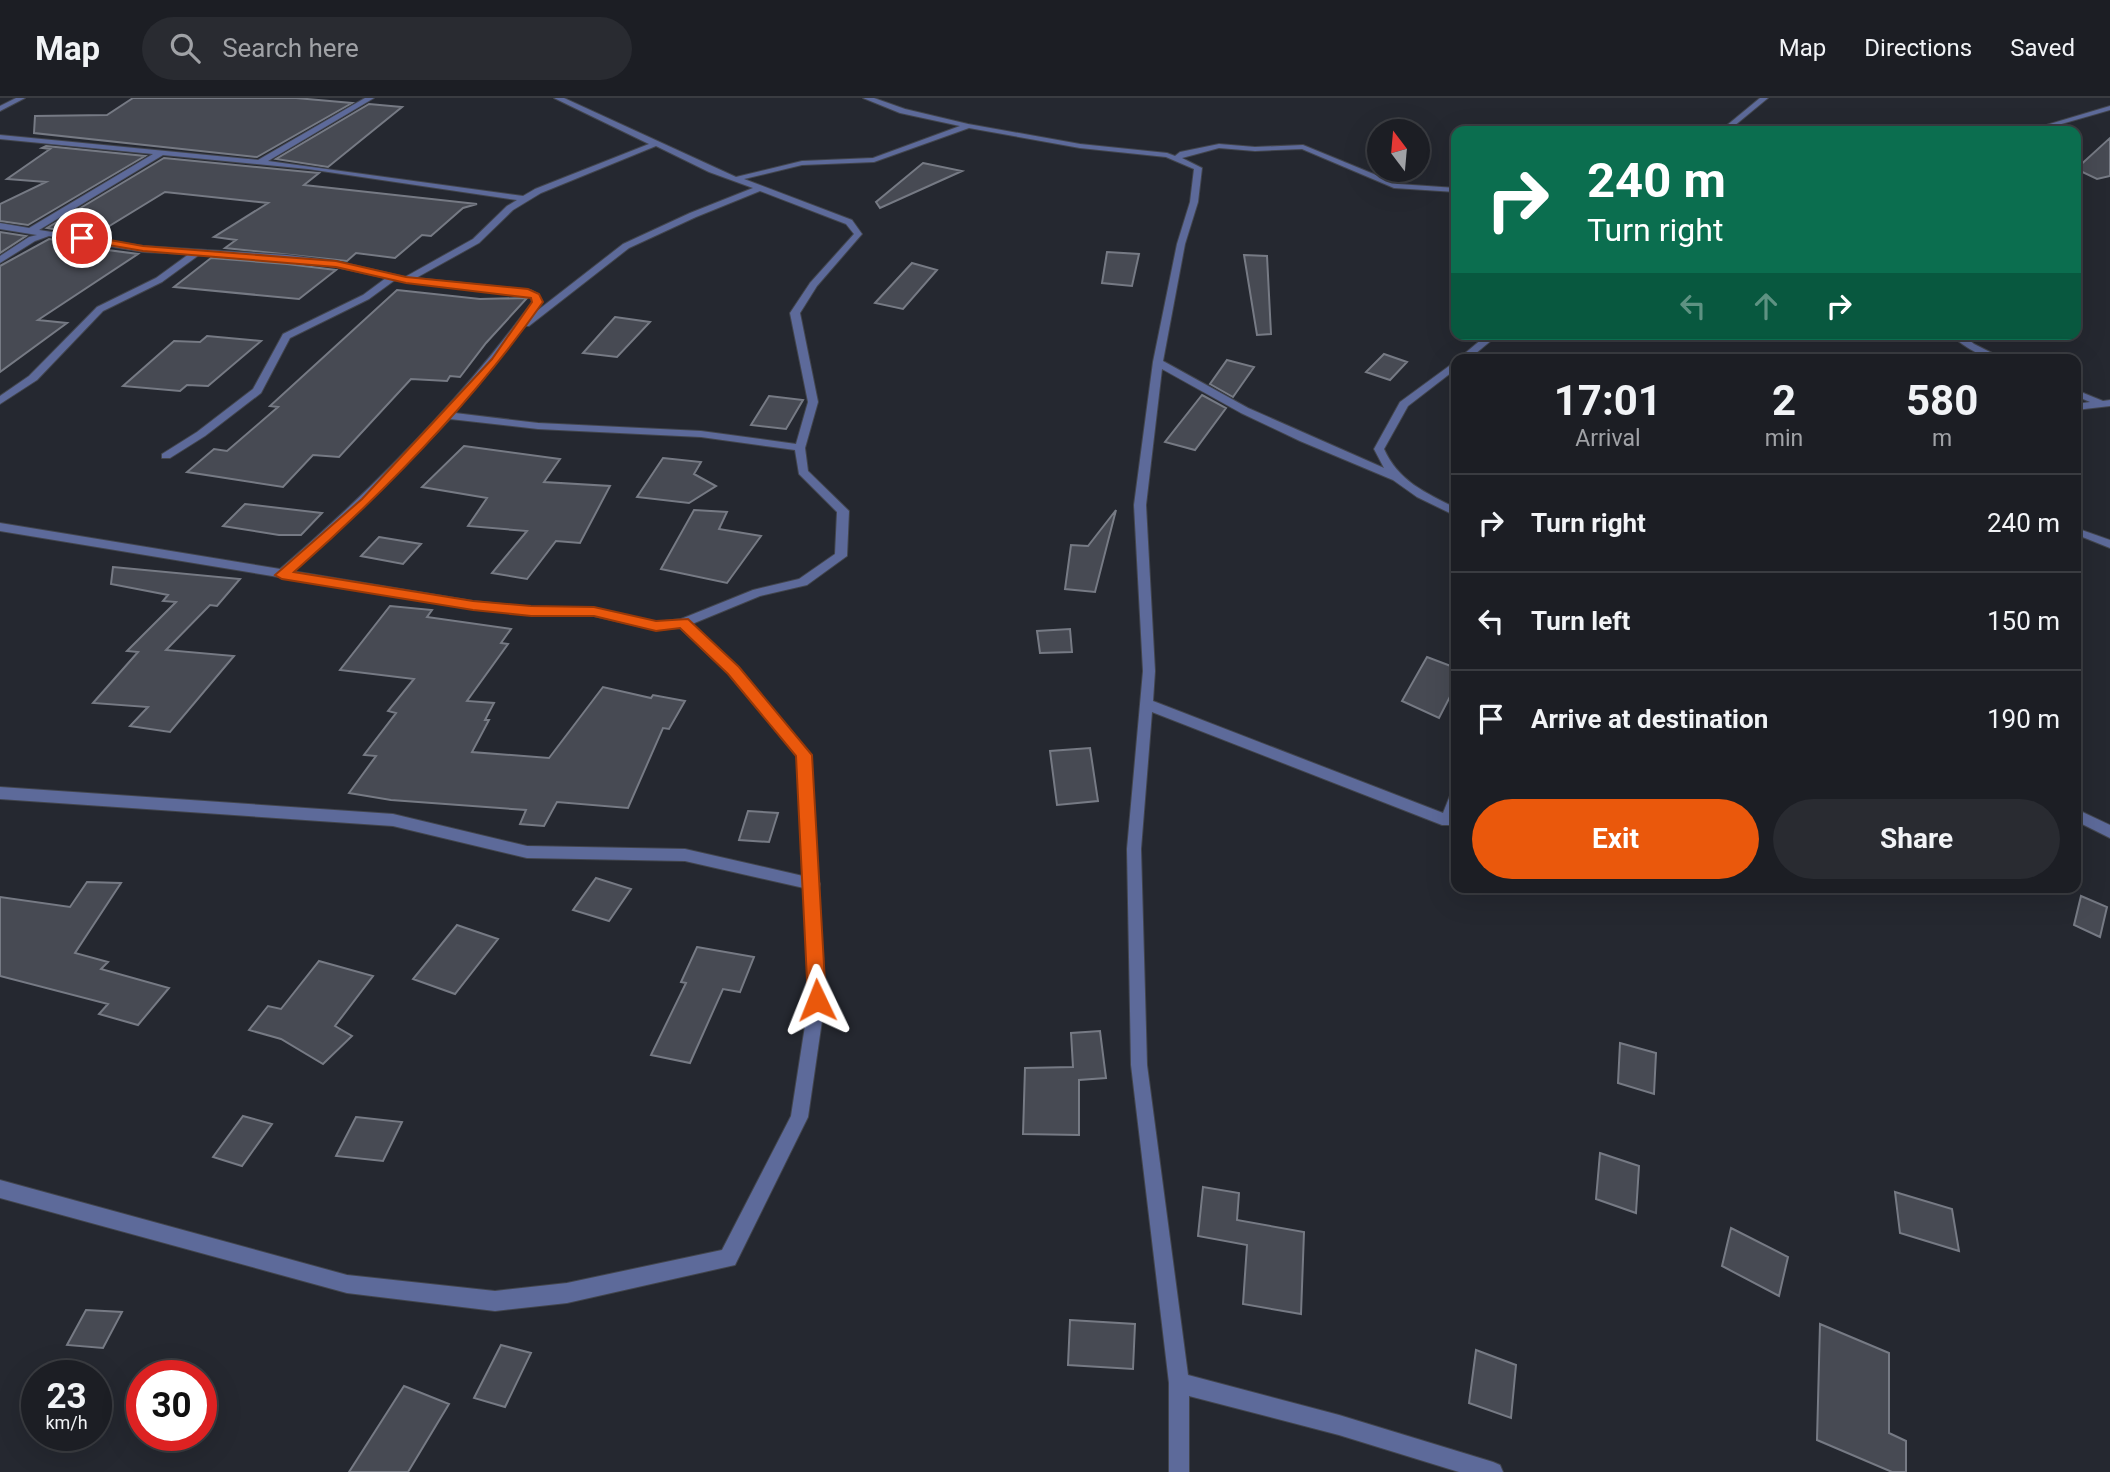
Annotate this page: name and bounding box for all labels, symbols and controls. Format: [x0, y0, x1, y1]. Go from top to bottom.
search box [142, 17, 632, 80]
text: Map [35, 29, 100, 68]
icon: search [166, 29, 204, 67]
text: Search here [222, 33, 359, 63]
text: Map [1779, 34, 1826, 62]
text: Directions [1864, 34, 1972, 62]
text: Saved [2010, 34, 2075, 62]
north arrow [1367, 119, 1430, 182]
map controls [1367, 119, 1430, 182]
text: 240 m [1587, 152, 1726, 209]
icon: right [1472, 154, 1563, 245]
pin [52, 208, 112, 268]
text: Turn right [1587, 211, 1723, 249]
icon: arrive [63, 219, 101, 257]
icon: left [1674, 287, 1712, 325]
icon: ahead [1747, 287, 1785, 325]
icon: right [1820, 287, 1858, 325]
text: 17:01 [1554, 376, 1662, 425]
text: 2 [1772, 376, 1796, 425]
text: 580 [1906, 376, 1978, 425]
text: Arrival [1575, 425, 1641, 452]
text: min [1765, 425, 1803, 452]
text: m [1932, 425, 1952, 452]
icon: right [1472, 504, 1510, 542]
text: Turn right [1531, 508, 1646, 538]
text: 240 m [1987, 508, 2060, 538]
icon: left [1472, 602, 1510, 640]
text: Turn left [1531, 606, 1630, 636]
text: 150 m [1987, 606, 2060, 636]
icon: arrive [1472, 700, 1510, 738]
text: Arrive at destination [1531, 704, 1768, 734]
text: 190 m [1987, 704, 2060, 734]
button: Exit [1472, 799, 1759, 879]
button: Share [1773, 799, 2060, 879]
position arrow [780, 963, 854, 1037]
speed limit sign: 30 [126, 1360, 217, 1451]
text: 23 [46, 1376, 87, 1417]
text: km/h [45, 1412, 88, 1433]

